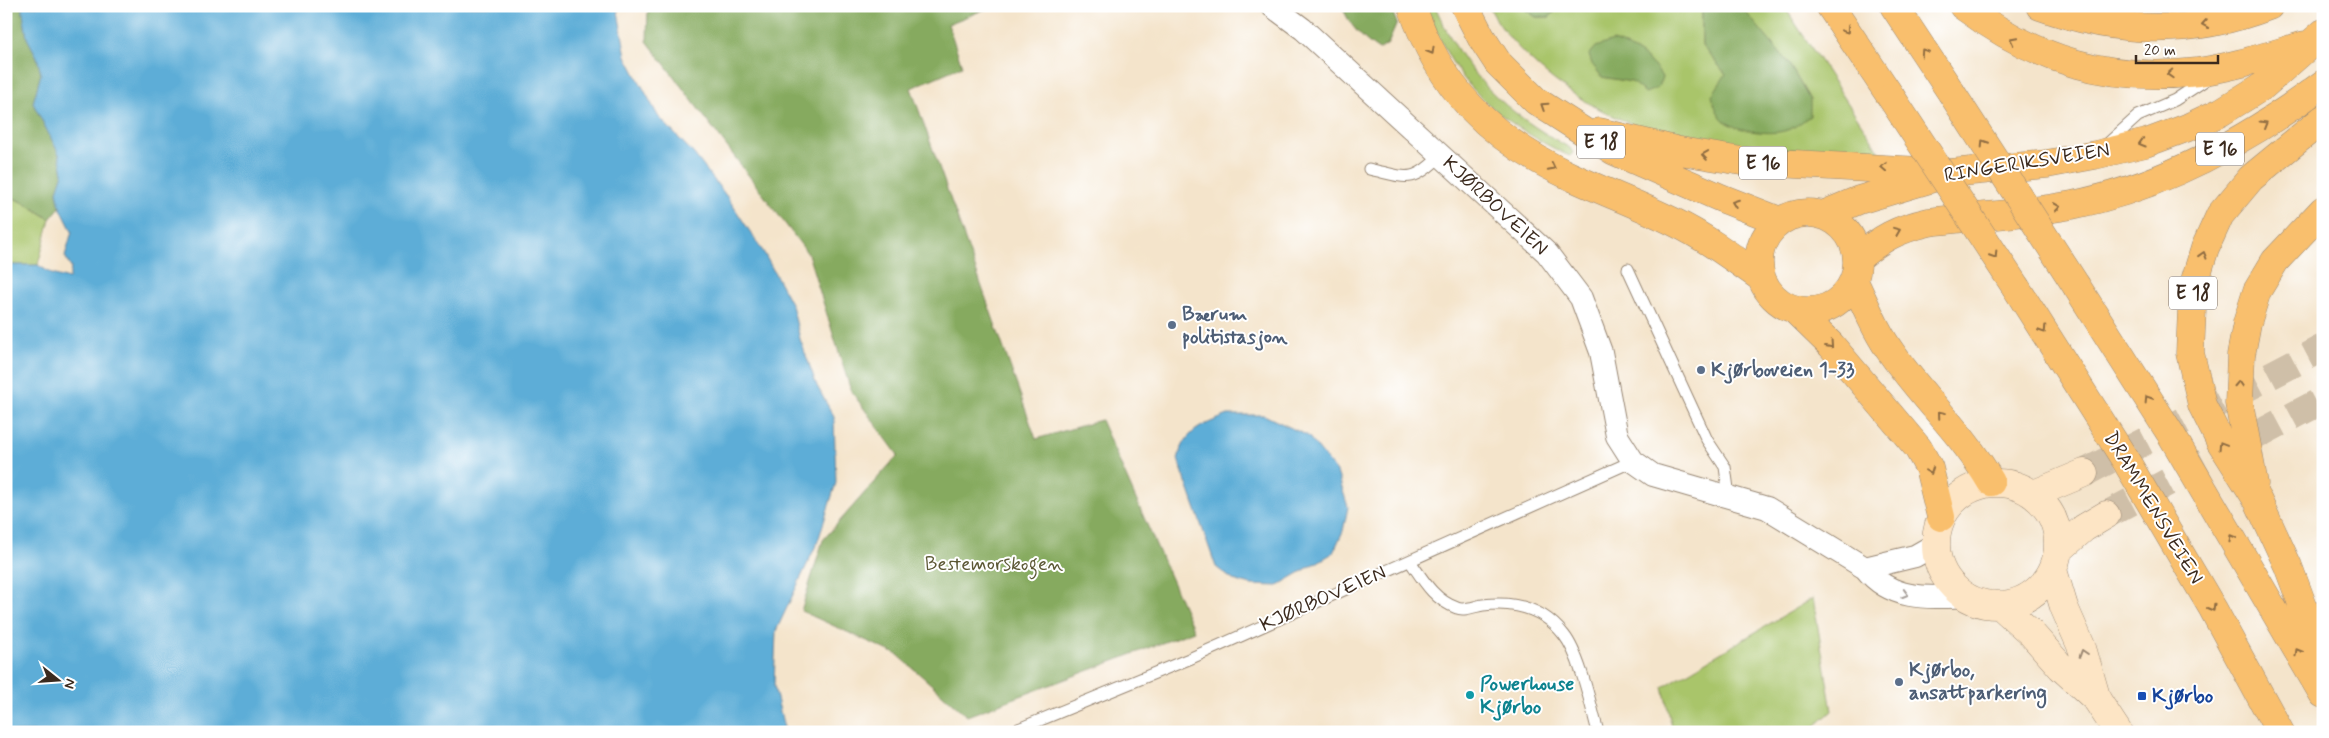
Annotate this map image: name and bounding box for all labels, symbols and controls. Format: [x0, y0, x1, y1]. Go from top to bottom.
one-way arrow [2201, 18, 2209, 29]
one-way arrow [1840, 24, 1849, 34]
scale bar [2136, 32, 2219, 64]
one-way arrow [2010, 36, 2019, 46]
text: 20 m [2144, 41, 2176, 61]
one-way arrow [1425, 46, 1435, 55]
one-way arrow [1921, 48, 1930, 57]
one-way arrow [2166, 68, 2174, 79]
one-way arrow [1540, 103, 1550, 112]
one-way arrow [2259, 120, 2268, 130]
road number: E 18 [1577, 125, 1625, 158]
road number: E 16 [2196, 132, 2244, 166]
street label: RINGERIKSVEIEN [1942, 137, 2112, 189]
one-way arrow [2138, 137, 2147, 148]
one-way arrow [1981, 140, 1990, 149]
road number: E 16 [1739, 146, 1787, 180]
street label: KJØRBOVEIEN [1436, 150, 1554, 262]
one-way arrow [1701, 150, 1709, 161]
one-way arrow [1546, 161, 1555, 171]
one-way arrow [1880, 162, 1888, 173]
one-way arrow [1731, 199, 1739, 209]
one-way arrow [2054, 202, 2062, 213]
one-way arrow [1892, 227, 1901, 238]
one-way arrow [1988, 250, 1998, 259]
one-way arrow [2197, 251, 2207, 260]
road number: E 18 [2169, 276, 2217, 310]
place label: Bærum politistasjon [1182, 301, 1288, 351]
marker: Bærum politistasjon [1166, 319, 1178, 331]
one-way arrow [2037, 325, 2046, 334]
one-way arrow [1824, 339, 1833, 348]
place label: Kjørboveien 1-33 [1711, 357, 1855, 384]
marker: Kjørboveien 1-33 [1695, 364, 1707, 376]
one-way arrow [2234, 379, 2244, 387]
one-way arrow [2145, 395, 2154, 405]
one-way arrow [1938, 411, 1947, 420]
street label: DRAMMENSVEIEN [2097, 427, 2209, 589]
one-way arrow [2219, 441, 2229, 450]
one-way arrow [1924, 467, 1934, 475]
one-way arrow [2228, 535, 2238, 544]
park label: Bestemorskogen [925, 551, 1064, 580]
street label: KJØRBOVEIEN [1256, 559, 1390, 639]
one-way arrow [1900, 588, 1909, 598]
one-way arrow [2206, 602, 2216, 611]
one-way arrow [2294, 648, 2304, 657]
one-way arrow [2079, 649, 2089, 658]
north arrow [32, 656, 82, 706]
place label: Kjørbo, ansattparkering [1909, 657, 2047, 709]
place label: Powerhouse Kjørbo [1480, 671, 1574, 721]
text: N [60, 676, 79, 691]
marker: Kjørbo, ansattparkering [1893, 676, 1905, 688]
place label: Kjørbo [2152, 683, 2214, 710]
marker: Powerhouse Kjørbo [1464, 689, 1476, 701]
marker: Kjørbo [2136, 690, 2148, 702]

